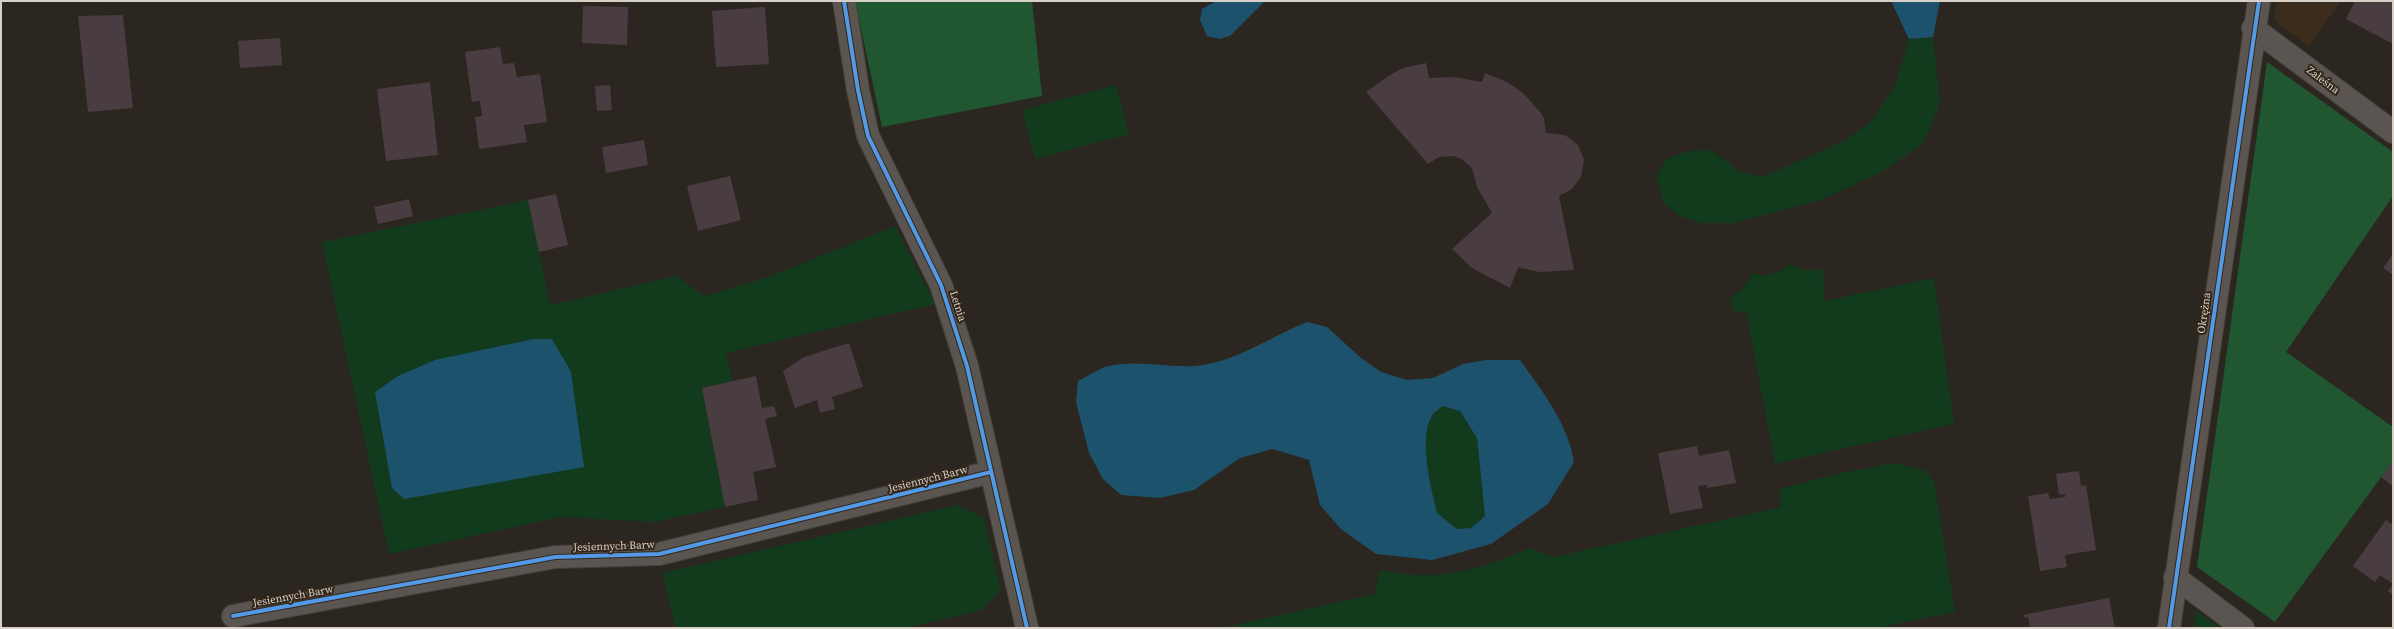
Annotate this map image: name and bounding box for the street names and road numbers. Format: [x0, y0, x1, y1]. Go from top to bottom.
street label: Zaleśna [2303, 63, 2343, 98]
street label: Letnia [946, 289, 970, 324]
street label: Okrężna [2194, 291, 2214, 334]
street label: Jesiennych Barw [886, 462, 970, 496]
street label: Jesiennych Barw [572, 537, 656, 555]
street label: Jesiennych Barw [251, 581, 335, 611]

